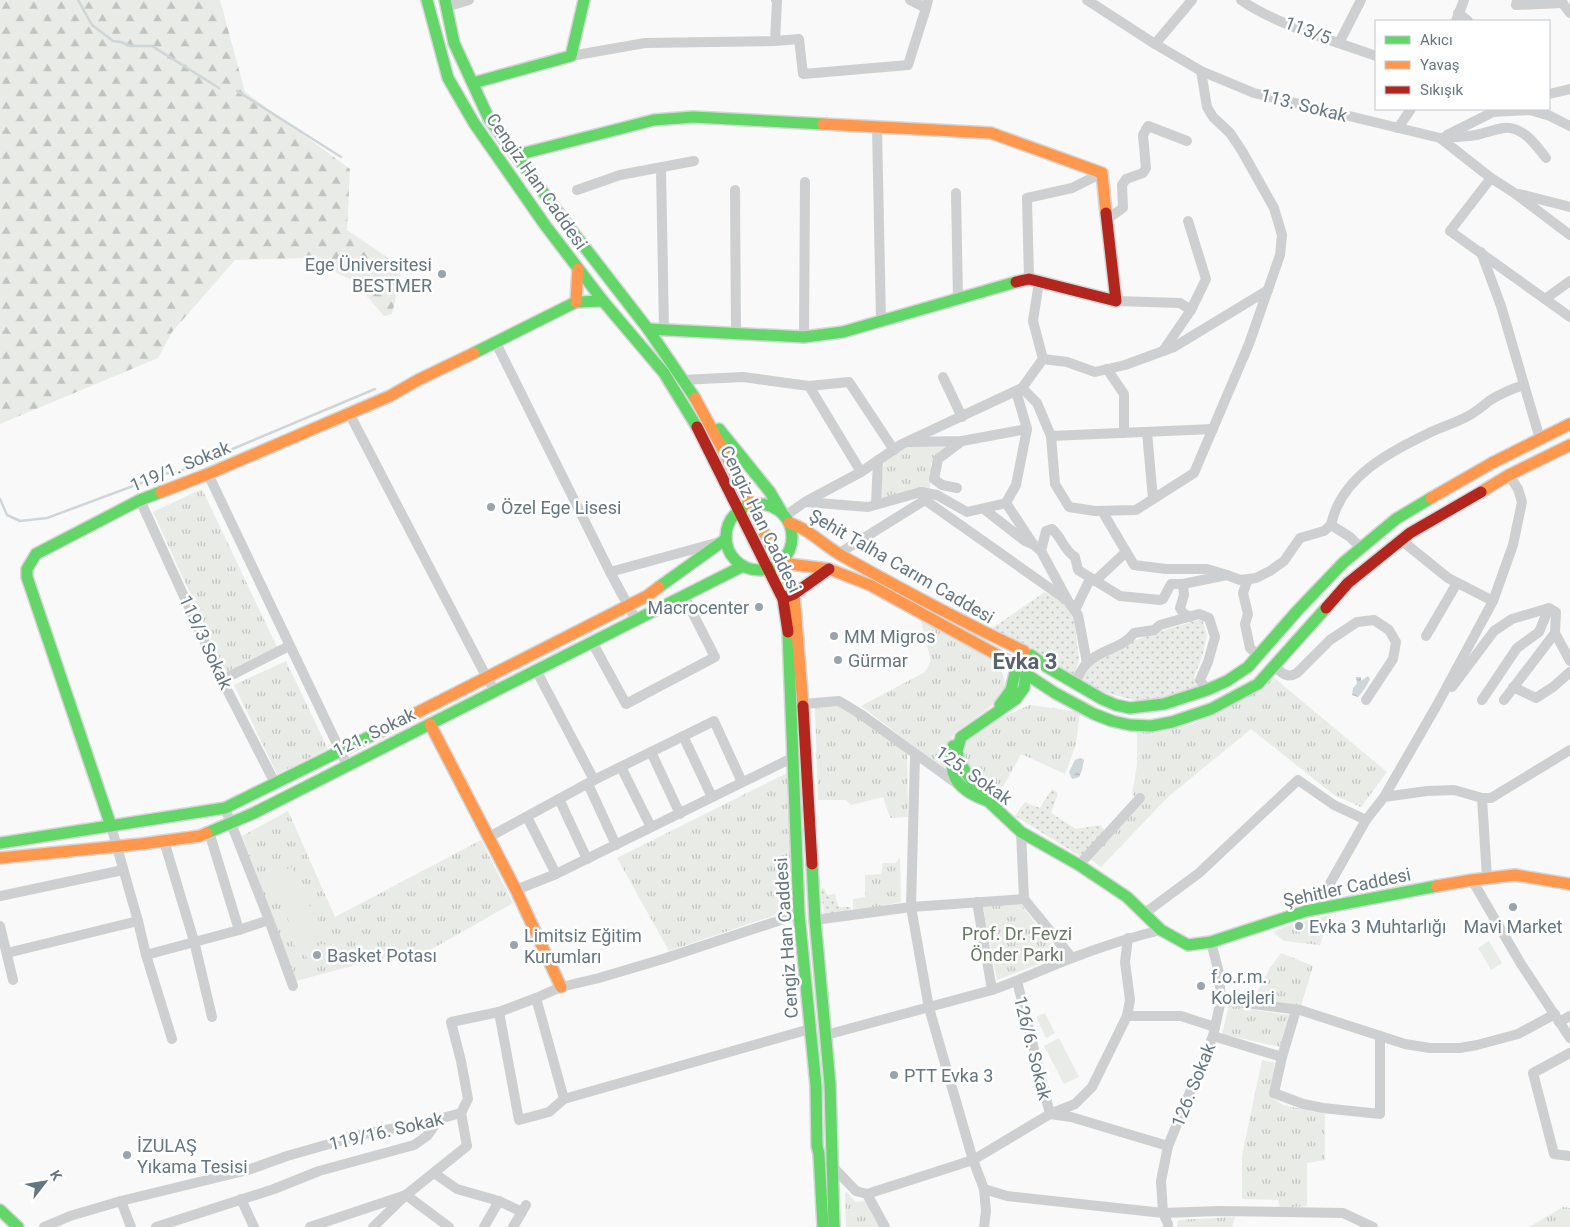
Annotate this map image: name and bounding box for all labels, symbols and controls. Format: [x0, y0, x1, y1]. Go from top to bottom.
street label: 113/5 [1282, 12, 1334, 48]
legend [1375, 20, 1550, 110]
text: Akıcı [1420, 31, 1453, 49]
text: Yavaş [1420, 56, 1460, 74]
text: Sıkışık [1420, 81, 1463, 99]
street label: 113. Sokak [1258, 84, 1350, 126]
street label: Cengiz Han Caddesi [482, 109, 592, 253]
place label: Ege Üniversitesi BESTMER [305, 254, 432, 296]
marker: Ege Üniversitesi BESTMER [436, 268, 448, 280]
street label: 119/1. Sokak [127, 436, 234, 496]
street label: Cengiz Han Caddesi [716, 442, 806, 596]
place label: Özel Ege Lisesi [501, 497, 621, 518]
marker: Özel Ege Lisesi [485, 501, 497, 513]
street label: Şehit Talha Carım Caddesi [806, 504, 998, 628]
street label: 119/3 Sokak [175, 592, 237, 693]
place label: Macrocenter [647, 597, 749, 618]
marker: Macrocenter [753, 601, 765, 613]
place label: MM Migros [844, 626, 936, 647]
marker: MM Migros [828, 630, 840, 642]
district label: Evka 3 [993, 649, 1057, 674]
place label: Gürmar [848, 650, 908, 671]
marker: Gürmar [832, 654, 844, 666]
street label: 121. Sokak [330, 703, 419, 761]
street label: 125. Sokak [932, 741, 1017, 809]
street label: Cengiz Han Caddesi [770, 857, 802, 1019]
street label: Şehitler Caddesi [1281, 863, 1413, 911]
marker: Mavi Market [1507, 901, 1519, 913]
place label: Evka 3 Muhtarlığı [1309, 916, 1446, 937]
place label: Mavi Market [1464, 916, 1563, 937]
marker: Evka 3 Muhtarlığı [1293, 920, 1305, 932]
park label: Prof. Dr. Fevzi Önder Parkı [962, 923, 1072, 965]
place label: Limitsiz Eğitim Kurumları [524, 925, 642, 967]
marker: Limitsiz Eğitim Kurumları [508, 939, 520, 951]
place label: Basket Potası [327, 945, 437, 966]
marker: Basket Potası [311, 949, 323, 961]
place label: f.o.r.m. Kolejleri [1211, 966, 1275, 1008]
marker: f.o.r.m. Kolejleri [1195, 980, 1207, 992]
street label: 126/6. Sokak [1010, 994, 1056, 1103]
street label: 126. Sokak [1167, 1039, 1220, 1130]
place label: PTT Evka 3 [904, 1065, 993, 1086]
marker: PTT Evka 3 [888, 1069, 900, 1081]
street label: 119/16. Sokak [327, 1108, 446, 1154]
place label: İZULAŞ Yıkama Tesisi [137, 1135, 248, 1177]
marker: İZULAŞ Yıkama Tesisi [121, 1149, 133, 1161]
north arrow [20, 1157, 70, 1207]
text: K [47, 1167, 65, 1183]

